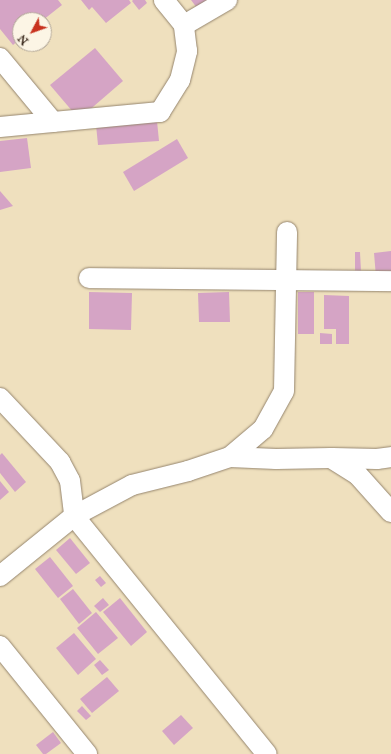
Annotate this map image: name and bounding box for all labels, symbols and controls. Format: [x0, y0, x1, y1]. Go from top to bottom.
north arrow [12, 12, 52, 52]
text: N [15, 32, 31, 47]

